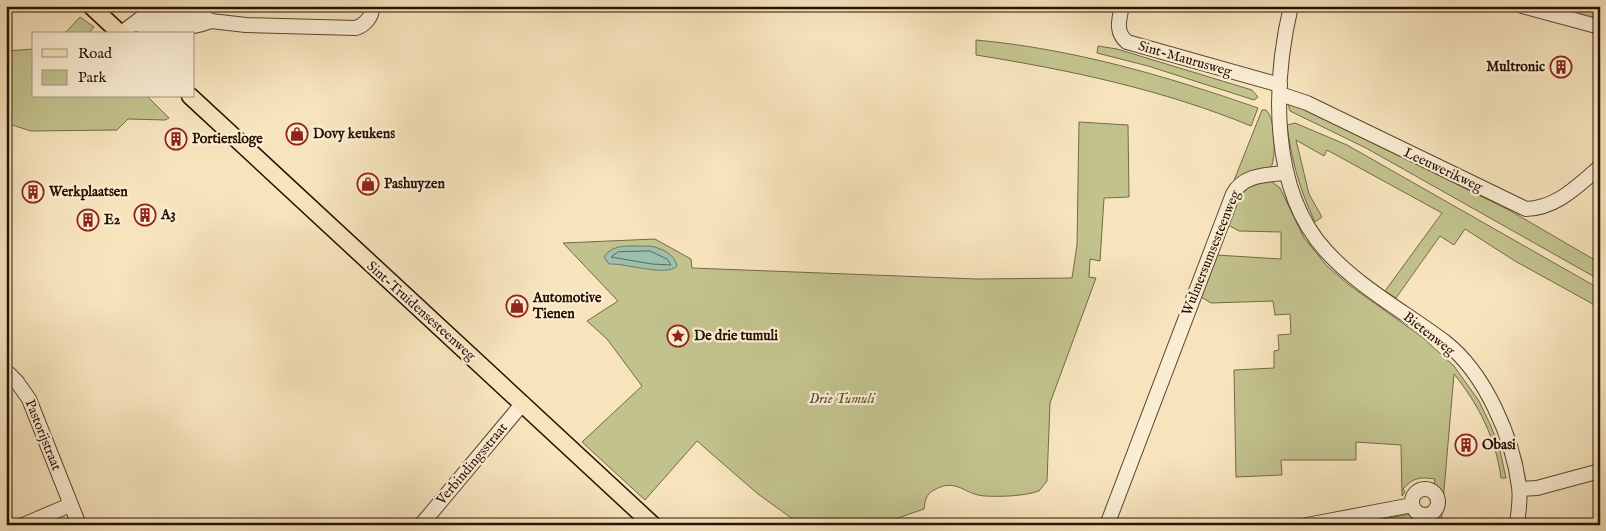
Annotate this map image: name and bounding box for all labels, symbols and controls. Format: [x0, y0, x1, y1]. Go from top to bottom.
legend [32, 32, 195, 98]
street label: Sint-Maurusweg [1136, 37, 1234, 81]
text: Road [78, 44, 113, 63]
building icon: Multronic [1549, 55, 1573, 79]
place label: Multronic [1486, 58, 1545, 76]
text: Park [78, 68, 108, 87]
shop icon: Dovy keukens [285, 122, 309, 146]
place label: Dovy keukens [313, 125, 395, 143]
building icon: Portiersloge [164, 127, 188, 151]
place label: Portiersloge [192, 130, 263, 148]
street label: Leeuwerikweg [1401, 144, 1486, 196]
shop icon: Pashuyzen [356, 172, 380, 196]
place label: Pashuyzen [384, 175, 445, 193]
building icon: Werkplaatsen [21, 180, 45, 204]
place label: Werkplaatsen [48, 183, 128, 201]
street label: Wulmersumsesteenweg [1178, 187, 1245, 318]
building icon: A3 [133, 203, 157, 227]
place label: A3 [160, 206, 176, 224]
building icon: E2 [76, 208, 100, 232]
place label: E2 [104, 211, 121, 229]
street label: Sint-Truidensesteenweg [363, 257, 480, 365]
place label: Automotive Tienen [532, 289, 602, 323]
shop icon: Automotive Tienen [505, 294, 529, 318]
street label: Bietenweg [1399, 308, 1459, 360]
place icon: De drie tumuli [666, 324, 690, 348]
place label: De drie tumuli [694, 327, 778, 345]
park label: Drie Tumuli [809, 390, 876, 408]
street label: Pastorijstraat [21, 397, 65, 473]
street label: Verbindingsstraat [432, 419, 512, 509]
building icon: Obasi [1454, 433, 1478, 457]
place label: Obasi [1482, 436, 1516, 454]

